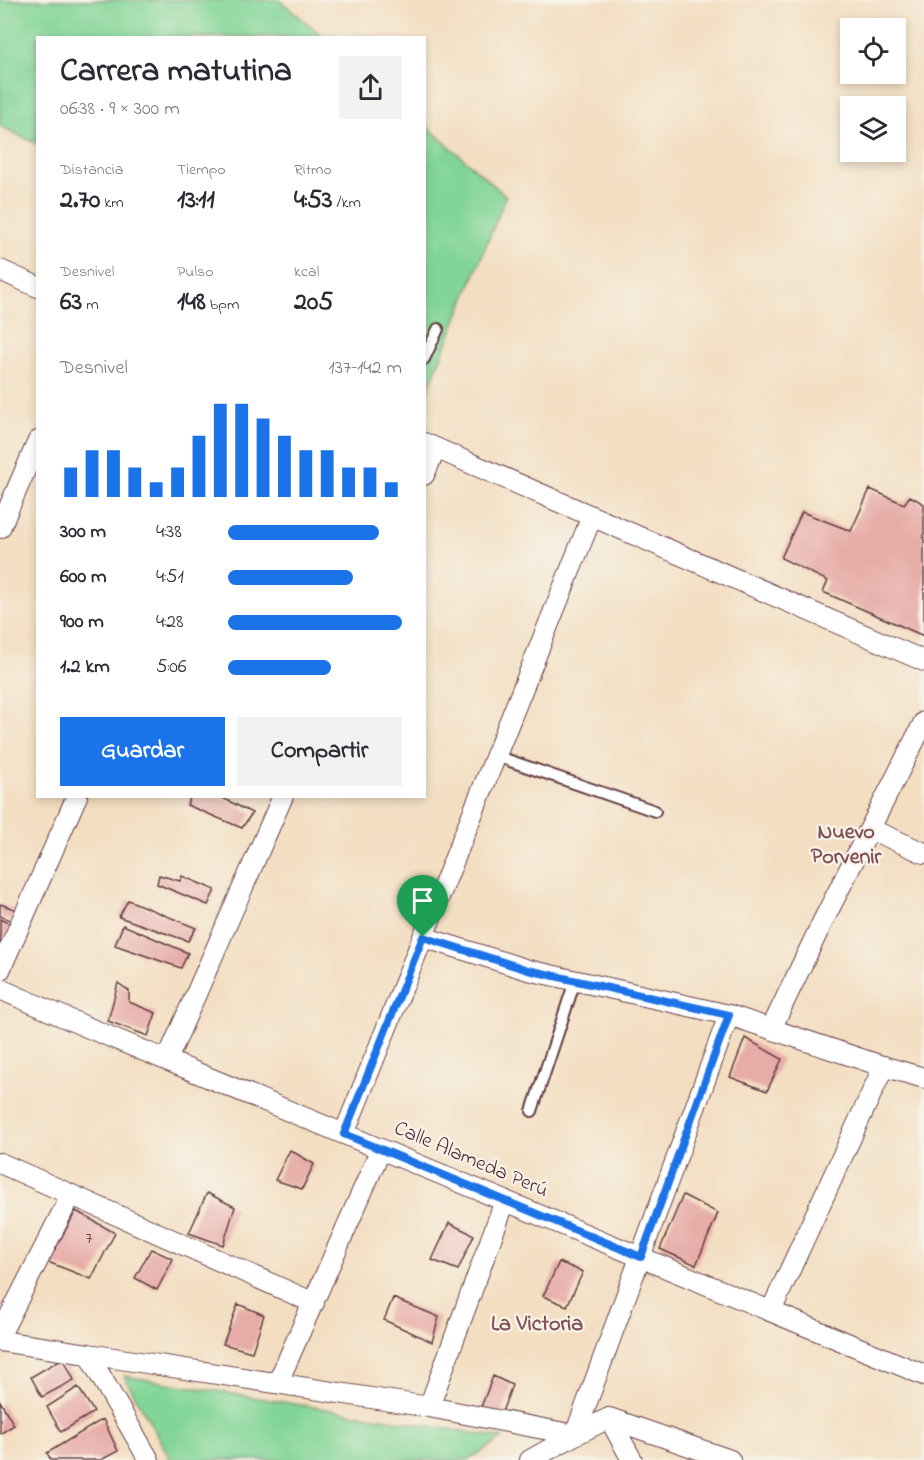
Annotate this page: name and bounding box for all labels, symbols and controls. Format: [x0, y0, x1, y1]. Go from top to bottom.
map controls [840, 18, 906, 162]
button: locate [840, 18, 906, 84]
text: Carrera matutina [60, 48, 292, 96]
button: share [339, 56, 402, 119]
text: 06:38 · 9 × 300 m [60, 95, 180, 124]
button: layers [840, 96, 906, 162]
text: Distancia [60, 158, 123, 182]
text: Tiempo [177, 158, 226, 182]
text: Ritmo [294, 158, 332, 182]
text: 2.70 [60, 182, 100, 220]
text: 13:11 [177, 182, 215, 220]
text: 4:53 [294, 182, 333, 220]
text: km [100, 191, 124, 215]
text: /km [333, 191, 361, 215]
text: Desnivel [60, 260, 114, 284]
text: Pulso [177, 260, 214, 284]
text: kcal [294, 260, 319, 284]
text: 63 [60, 284, 82, 322]
text: 148 [177, 284, 206, 322]
text: 205 [294, 284, 333, 322]
text: m [82, 293, 99, 317]
text: bpm [206, 293, 239, 317]
text: Desnivel [60, 354, 128, 383]
text: 137–142 m [328, 354, 402, 383]
text: 300 m [60, 518, 106, 547]
text: 4:38 [156, 518, 182, 547]
text: 600 m [60, 563, 107, 592]
text: 4:51 [156, 563, 184, 592]
text: 900 m [60, 608, 104, 637]
text: 4:28 [156, 608, 183, 637]
text: 1.2 km [60, 653, 110, 682]
text: 5:06 [156, 653, 187, 682]
button: Guardar [60, 717, 225, 786]
button: Compartir [237, 717, 402, 786]
district label: Nuevo Porvenir [811, 817, 882, 874]
pin [397, 875, 448, 937]
icon: arrive [406, 884, 439, 917]
street label: Calle Alameda Perú [389, 1114, 553, 1206]
house number: 7 [85, 1226, 93, 1252]
district label: La Victoria [491, 1309, 583, 1341]

